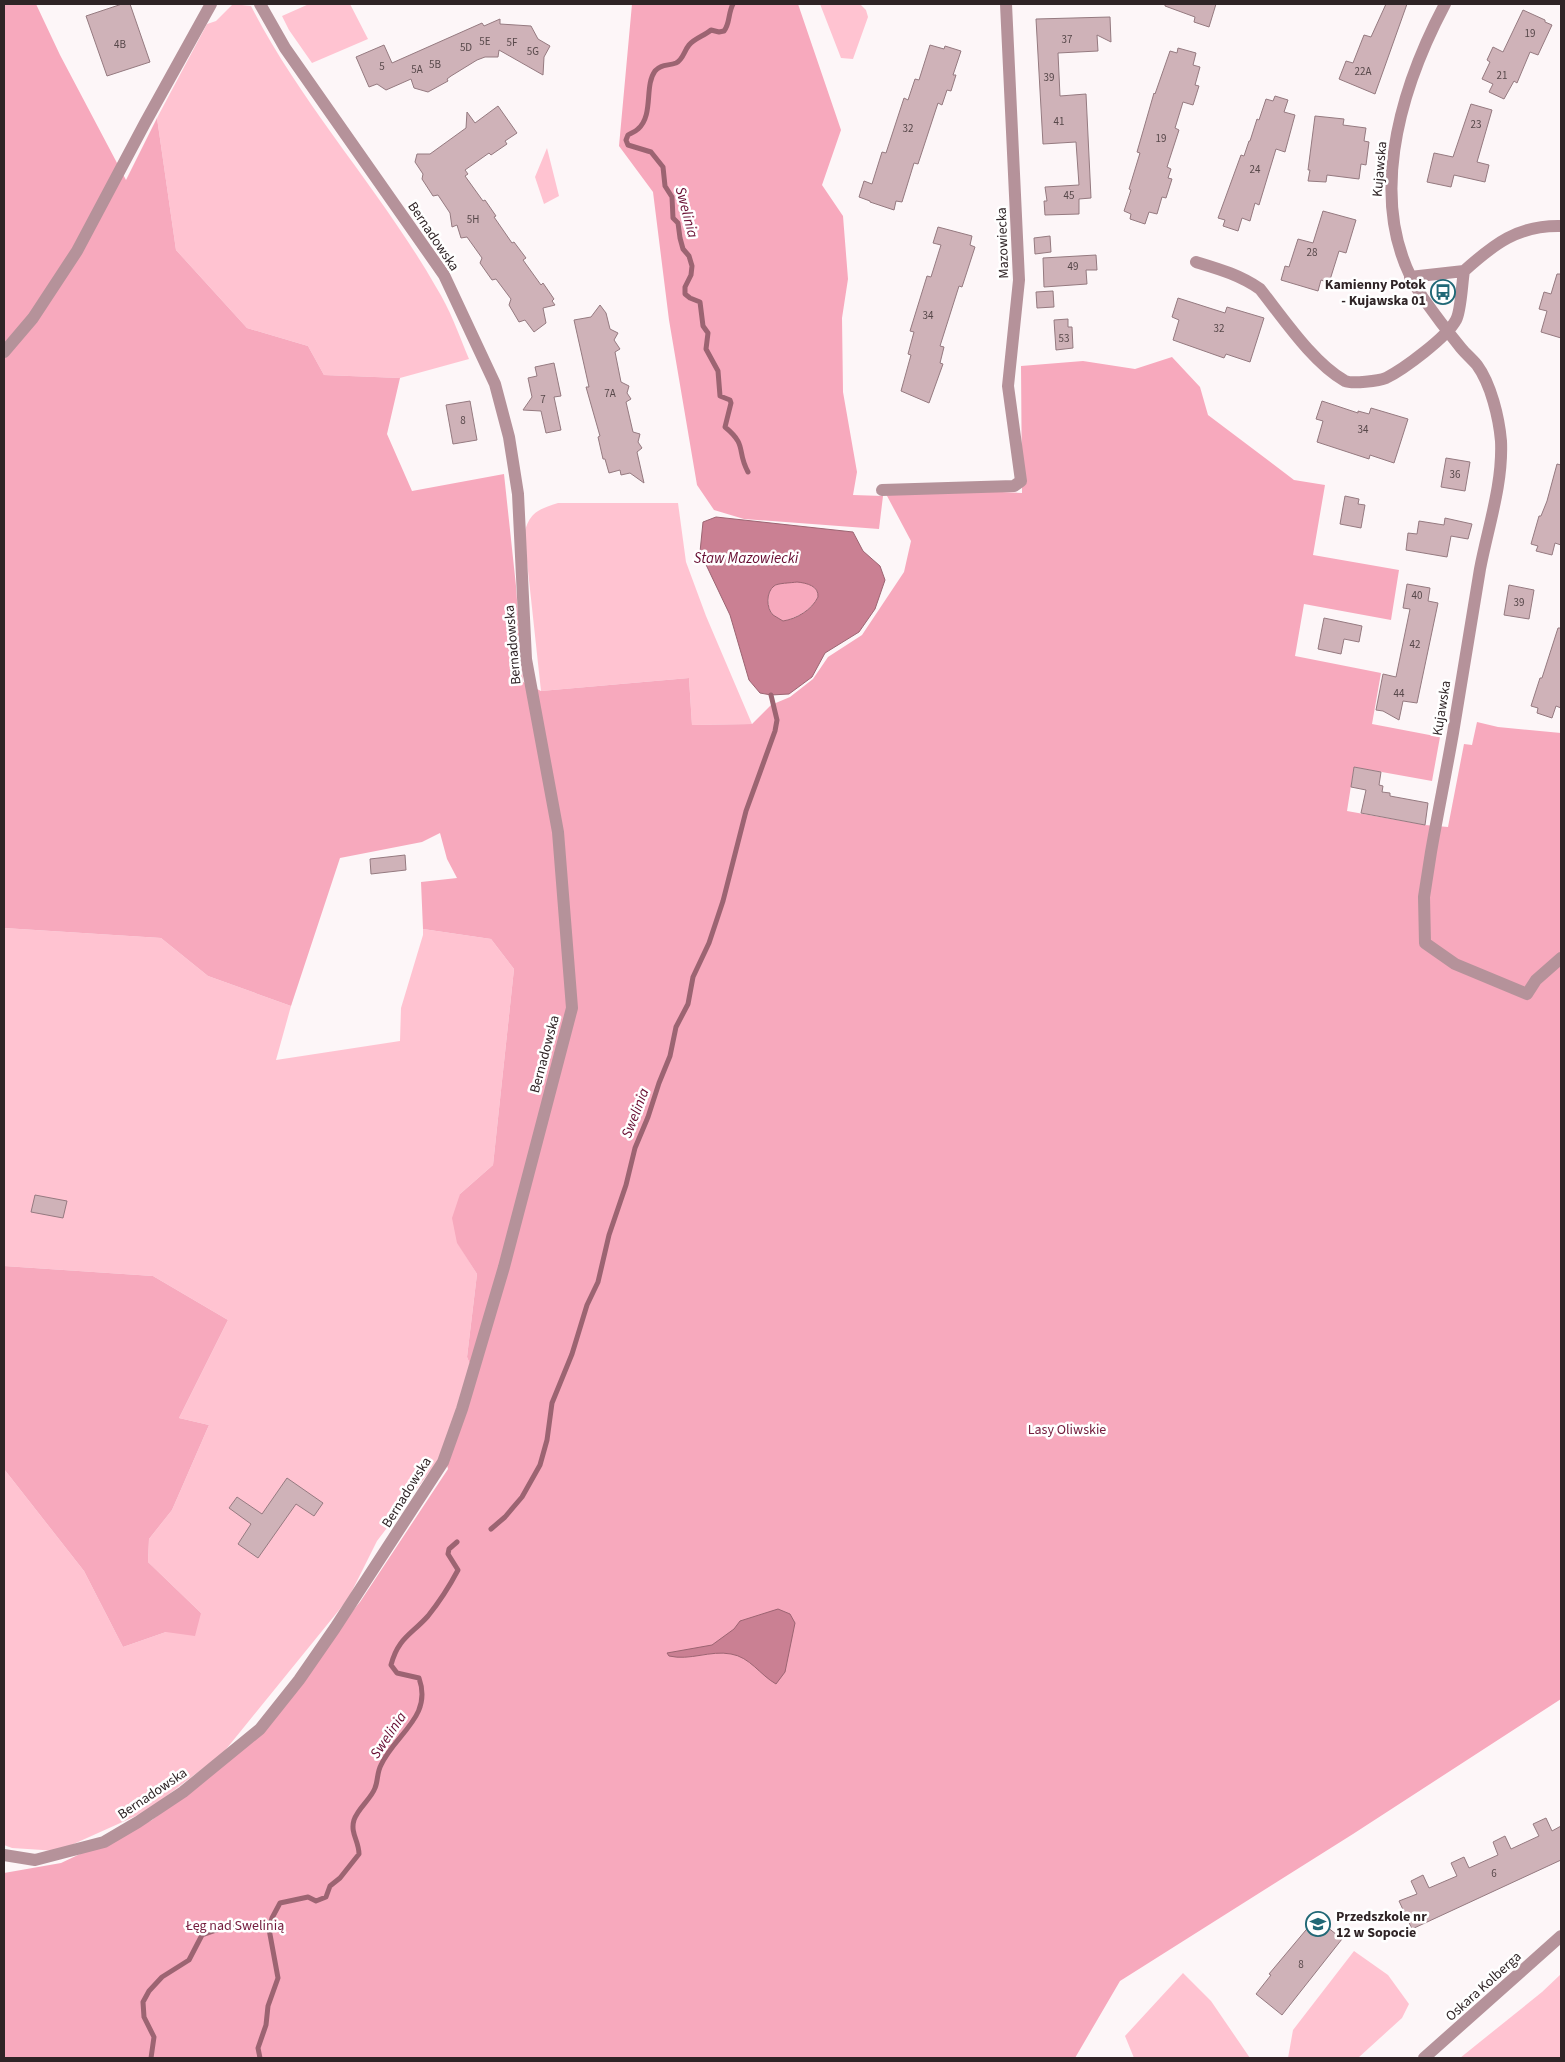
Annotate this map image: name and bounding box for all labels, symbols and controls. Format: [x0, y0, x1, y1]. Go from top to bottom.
house number: 19 [1525, 26, 1535, 41]
house number: 37 [1062, 32, 1072, 47]
house number: 5E [479, 34, 491, 49]
house number: 5F [507, 35, 518, 50]
house number: 4B [114, 37, 126, 52]
house number: 5D [460, 40, 472, 55]
house number: 5G [527, 44, 539, 59]
house number: 5B [429, 57, 441, 72]
house number: 5 [379, 59, 385, 74]
house number: 5A [411, 62, 423, 77]
house number: 22A [1355, 64, 1371, 79]
house number: 21 [1497, 68, 1507, 83]
house number: 39 [1044, 70, 1054, 85]
house number: 41 [1054, 114, 1064, 129]
house number: 23 [1471, 117, 1481, 132]
house number: 32 [903, 121, 913, 136]
house number: 19 [1156, 131, 1166, 146]
street label: Kujawska [1368, 140, 1392, 198]
house number: 24 [1250, 162, 1261, 177]
water label: Swelinia [670, 184, 703, 240]
house number: 45 [1064, 188, 1074, 203]
street label: Bernadowska [403, 198, 464, 275]
street label: Mazowiecka [992, 207, 1014, 279]
house number: 5H [467, 212, 479, 227]
house number: 28 [1307, 245, 1318, 260]
house number: 49 [1068, 259, 1078, 274]
place label: Kamienny Potok - Kujawska 01 [1325, 275, 1426, 311]
bus stop icon: Kamienny Potok - Kujawska 01 [1430, 279, 1456, 305]
house number: 34 [923, 308, 934, 323]
house number: 32 [1214, 321, 1224, 336]
house number: 53 [1059, 331, 1069, 346]
house number: 7A [604, 386, 616, 401]
house number: 7 [540, 392, 546, 407]
house number: 8 [460, 413, 466, 428]
house number: 34 [1358, 422, 1369, 437]
house number: 36 [1450, 467, 1461, 482]
water label: Staw Mazowiecki [694, 548, 799, 569]
house number: 40 [1412, 588, 1422, 603]
house number: 39 [1514, 595, 1524, 610]
street label: Bernadowska [500, 604, 526, 686]
house number: 42 [1410, 637, 1420, 652]
street label: Kujawska [1428, 679, 1456, 737]
house number: 44 [1394, 686, 1405, 701]
street label: Bernadowska [525, 1013, 565, 1095]
water label: Swelinia [616, 1085, 655, 1141]
park label: Lasy Oliwskie [1028, 1420, 1106, 1440]
street label: Bernadowska [377, 1453, 436, 1532]
water label: Swelinia [365, 1708, 412, 1763]
street label: Bernadowska [114, 1763, 191, 1824]
house number: 6 [1491, 1866, 1497, 1881]
place label: Przedszkole nr 12 w Sopocie [1336, 1907, 1427, 1943]
school or university icon: Przedszkole nr 12 w Sopocie [1305, 1911, 1331, 1937]
park label: Łęg nad Swelinią [185, 1916, 284, 1936]
street label: Oskara Kolberga [1441, 1947, 1526, 2026]
house number: 8 [1298, 1957, 1304, 1972]

